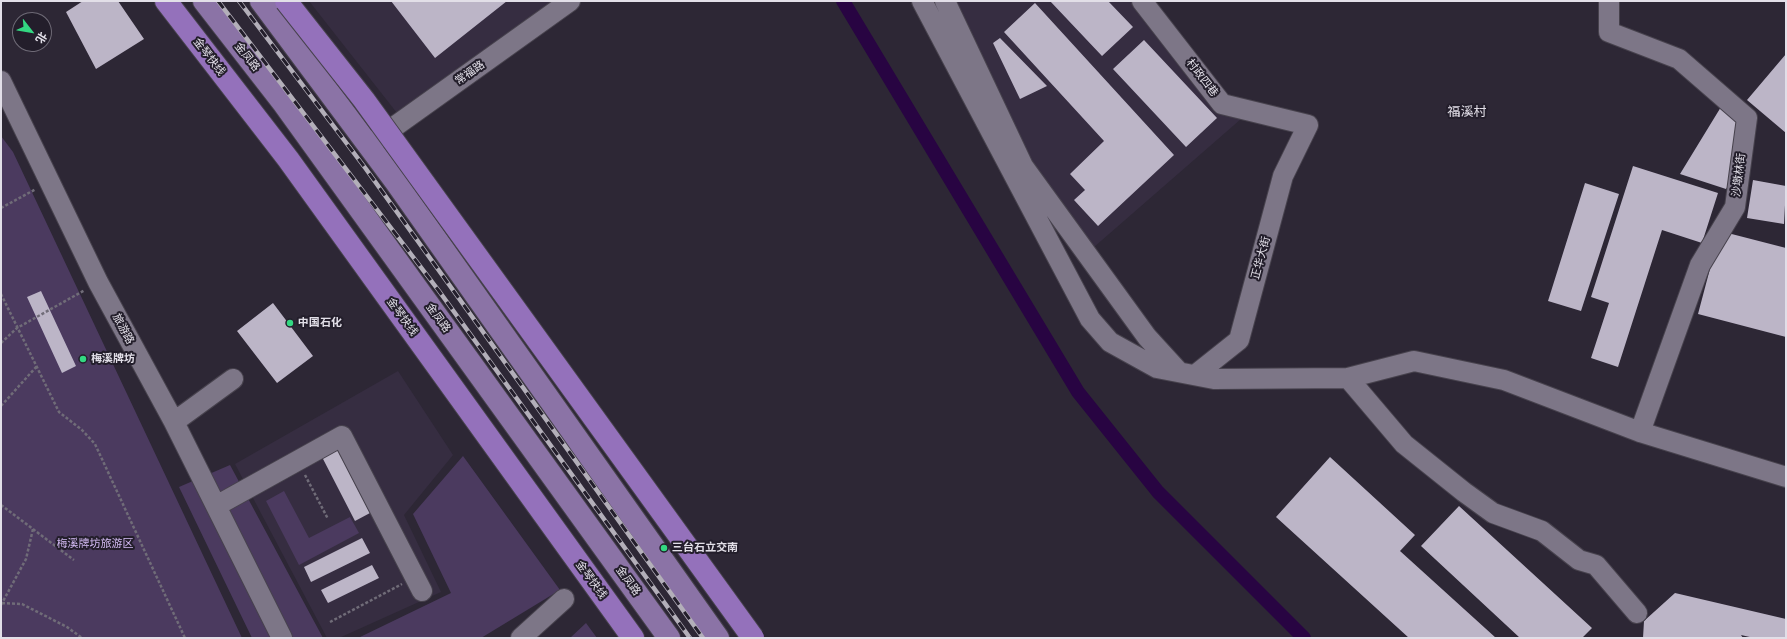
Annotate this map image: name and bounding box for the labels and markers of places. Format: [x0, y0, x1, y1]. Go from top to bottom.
place label: 中国石化 [298, 316, 342, 330]
marker: 中国石化 [285, 318, 295, 328]
place label: 梅溪牌坊 [91, 352, 135, 366]
marker: 梅溪牌坊 [78, 354, 88, 364]
place label: 三台石立交南 [672, 541, 738, 555]
marker: 三台石立交南 [659, 543, 669, 553]

